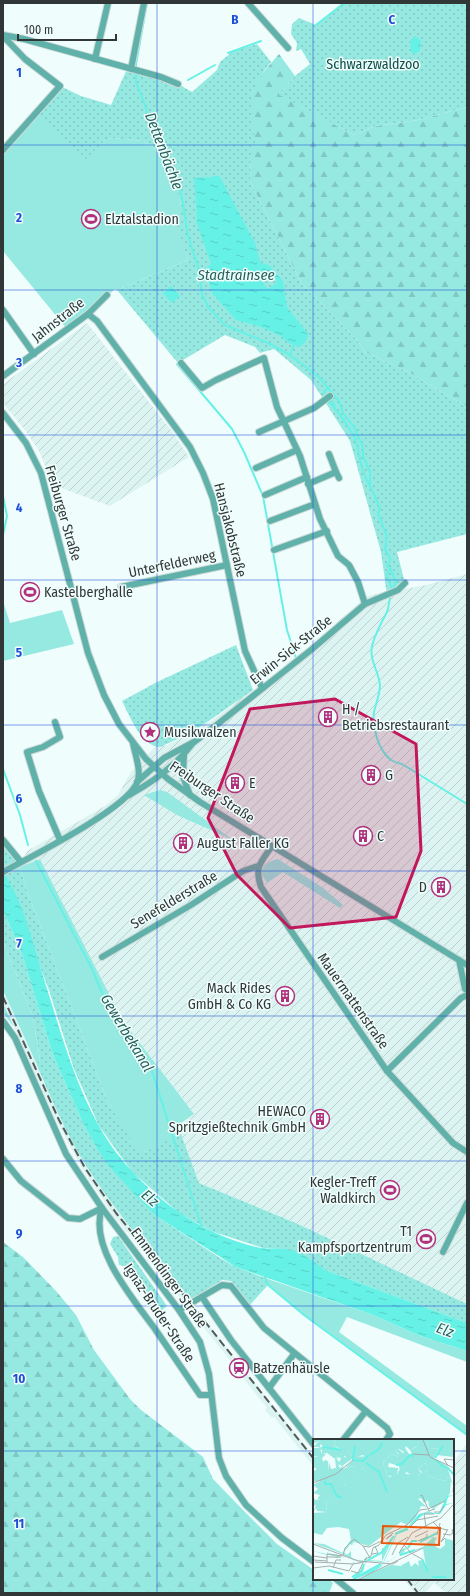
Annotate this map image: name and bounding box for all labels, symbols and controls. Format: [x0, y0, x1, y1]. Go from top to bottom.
text: B [231, 12, 239, 27]
text: C [389, 12, 396, 27]
scale bar [18, 16, 116, 42]
text: 100 m [24, 23, 53, 37]
park label: Schwarzwaldzoo [326, 56, 420, 73]
text: 1 [16, 65, 22, 80]
water label: Dettenbächle [141, 110, 187, 192]
sports icon: Elztalstadion [80, 208, 102, 230]
text: 2 [15, 210, 22, 225]
place label: Elztalstadion [105, 211, 179, 228]
water label: Stadtrainsee [196, 266, 275, 284]
street label: Jahnstraße [28, 294, 88, 346]
text: 3 [15, 355, 22, 370]
street label: Freiburger Straße [41, 463, 85, 563]
street label: Hansjakobstraße [210, 481, 250, 579]
text: 4 [16, 500, 23, 515]
street label: Unterfelderweg [127, 546, 217, 582]
sports icon: Kastelberghalle [19, 581, 41, 603]
place label: Kastelberghalle [44, 584, 133, 601]
street label: Erwin-Sick-Straße [247, 612, 335, 688]
text: 5 [16, 645, 22, 660]
place label: H / Betriebsrestaurant [342, 701, 450, 734]
building icon: H / Betriebsrestaurant [317, 706, 339, 728]
place icon: Musikwalzen [139, 721, 161, 743]
place label: Musikwalzen [164, 724, 237, 741]
street label: Freiburger Straße [166, 757, 258, 827]
building icon: G [360, 764, 382, 786]
place label: G [385, 767, 393, 784]
building icon: E [224, 772, 246, 794]
place label: E [249, 775, 256, 792]
text: 6 [16, 791, 23, 806]
building icon: C [352, 825, 374, 847]
place label: C [377, 828, 384, 845]
building icon: August Faller KG [172, 832, 194, 854]
place label: August Faller KG [197, 835, 289, 852]
street label: Senefelderstraße [128, 867, 221, 933]
building icon: D [430, 876, 452, 898]
place label: D [419, 879, 427, 896]
text: 7 [16, 936, 22, 951]
street label: Mauermattenstraße [314, 950, 392, 1052]
place label: Mack Rides GmbH & Co KG [188, 980, 271, 1013]
building icon: Mack Rides GmbH & Co KG [274, 985, 296, 1007]
water label: Gewerbekanal [97, 991, 157, 1075]
text: 8 [16, 1081, 23, 1096]
place label: HEWACO Spritzgießtechnik GmbH [169, 1103, 306, 1136]
building icon: HEWACO Spritzgießtechnik GmbH [309, 1108, 331, 1130]
place label: Kegler-Treff Waldkirch [310, 1174, 378, 1207]
sports icon: Kegler-Treff Waldkirch [379, 1179, 401, 1201]
water label: Elz [138, 1186, 162, 1210]
place label: T1 Kampfsportzentrum [298, 1223, 412, 1256]
street label: Emmendinger Straße [127, 1225, 211, 1331]
text: 9 [16, 1226, 23, 1241]
sports icon: T1 Kampfsportzentrum [415, 1228, 437, 1250]
street label: Ignaz-Bruder-Straße [120, 1260, 198, 1366]
water label: Elz [434, 1319, 456, 1341]
station icon: Batzenhäusle [228, 1357, 250, 1379]
place label: Batzenhäusle [253, 1360, 330, 1377]
text: 10 [13, 1371, 25, 1386]
inset map [313, 1439, 454, 1580]
text: 11 [14, 1516, 24, 1531]

